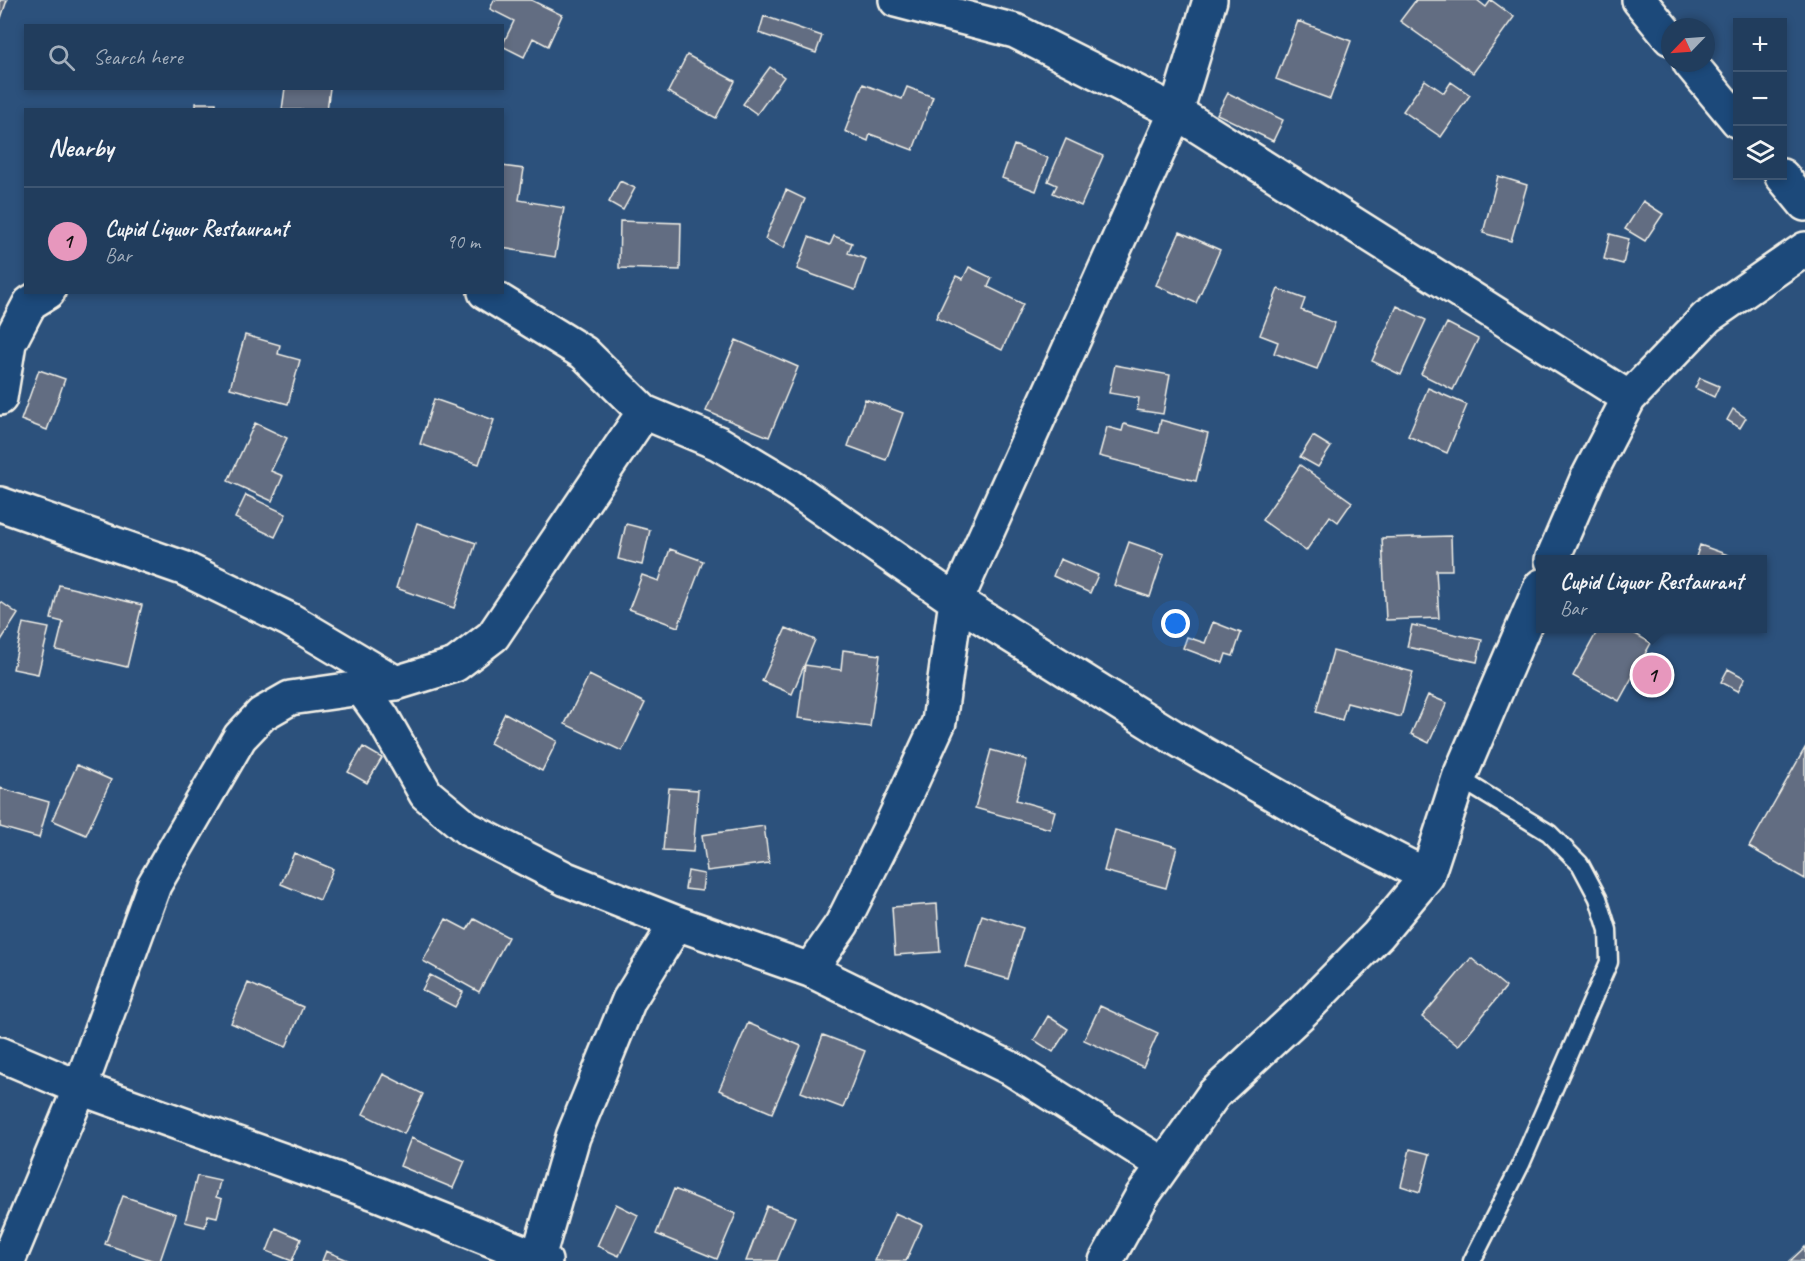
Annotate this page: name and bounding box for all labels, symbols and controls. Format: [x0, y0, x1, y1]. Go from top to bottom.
north arrow [1661, 18, 1715, 72]
map controls [1733, 18, 1787, 180]
button: + [1733, 18, 1787, 72]
search box [24, 24, 504, 90]
icon: search [45, 41, 78, 74]
text: Search here [93, 43, 183, 71]
button: − [1733, 72, 1787, 126]
button: layers [1733, 126, 1787, 180]
text: Nearby [48, 131, 113, 164]
text: Cupid Liquor Restaurant [105, 215, 288, 243]
text: 1 [63, 229, 72, 254]
text: 90 m [446, 229, 480, 254]
text: Bar [105, 243, 131, 268]
popup [1536, 555, 1767, 633]
text: Cupid Liquor Restaurant [1560, 568, 1743, 596]
text: Bar [1560, 596, 1586, 621]
your location [1161, 609, 1190, 638]
pin: 1 [1632, 652, 1672, 698]

